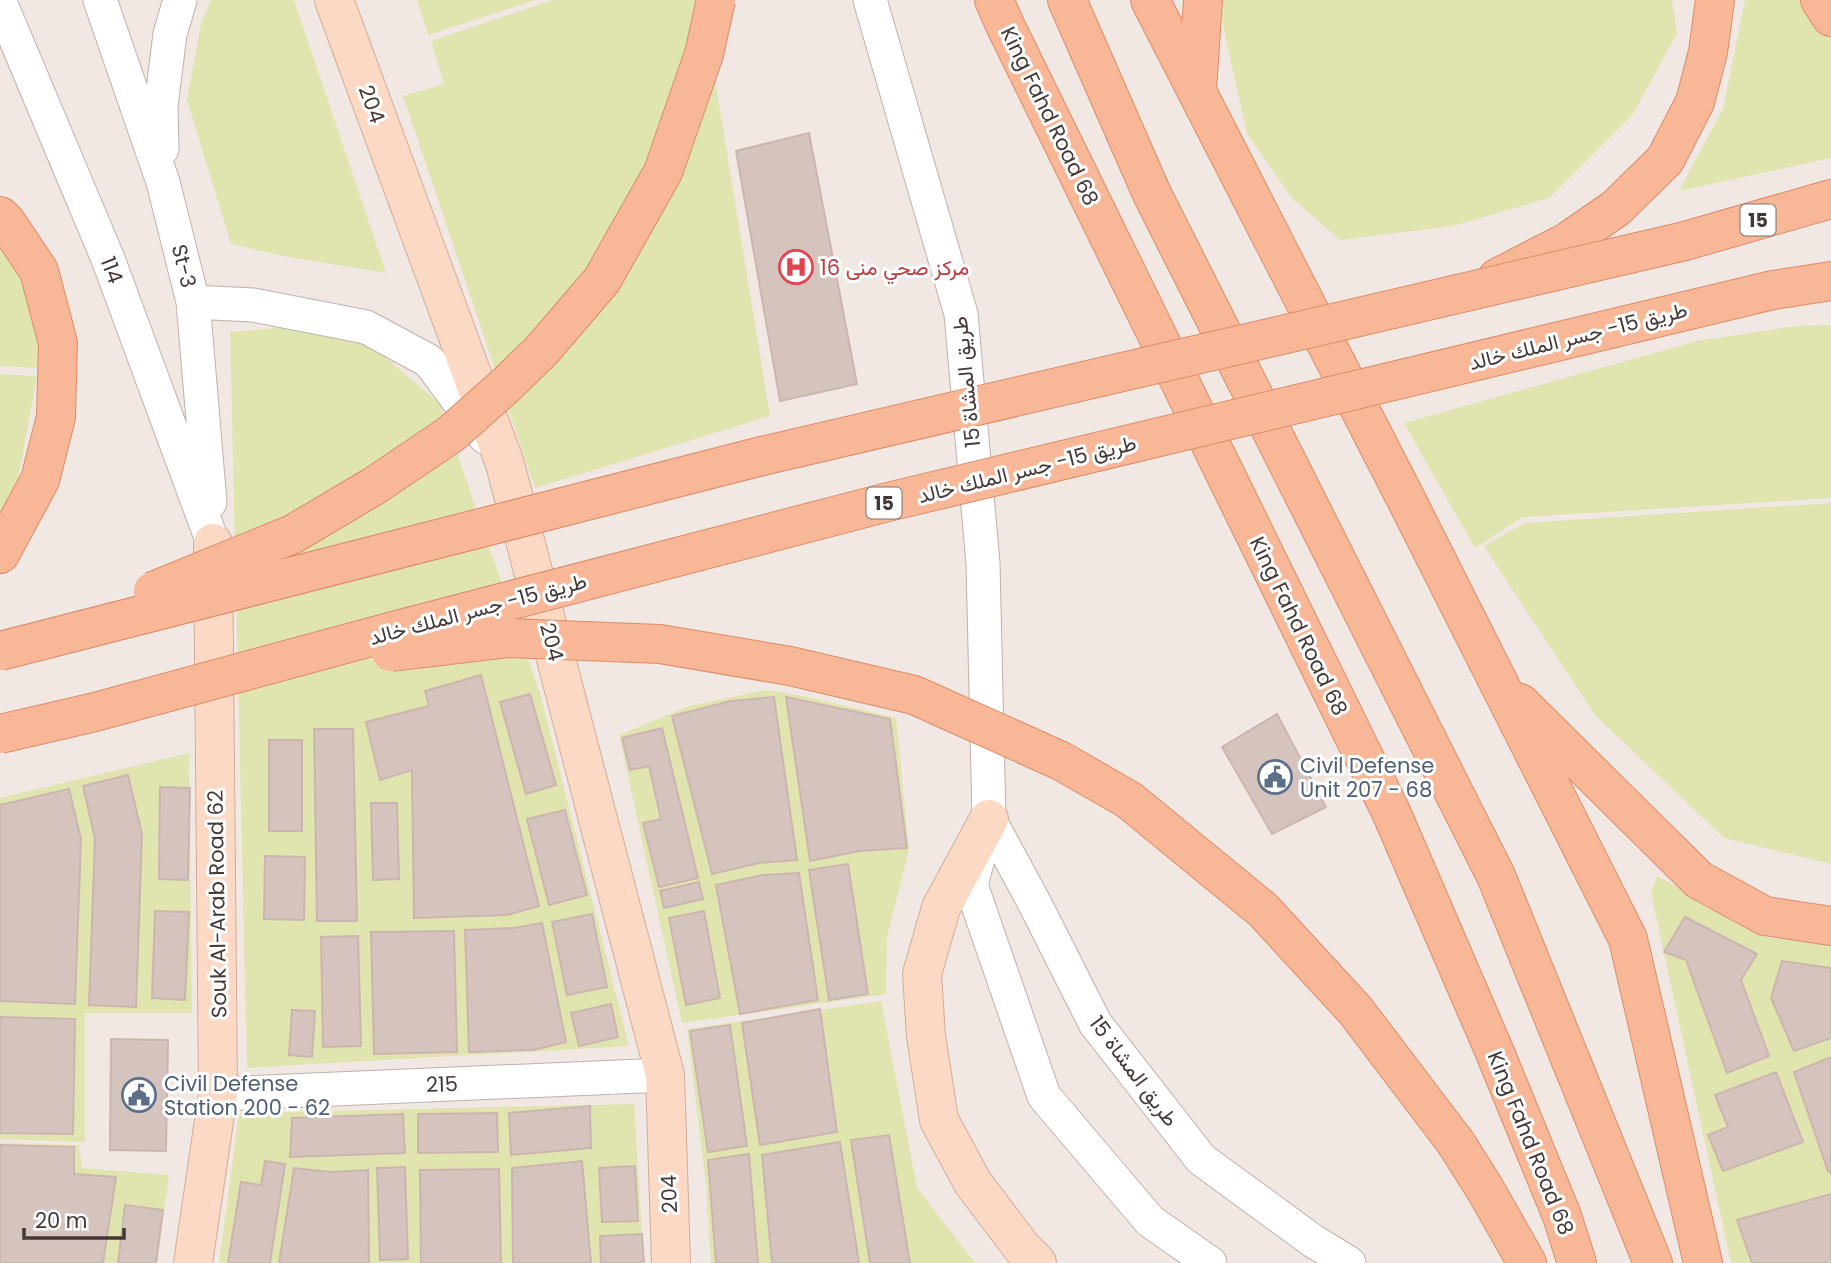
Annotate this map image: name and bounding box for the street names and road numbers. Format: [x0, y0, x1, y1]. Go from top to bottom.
street label: King Fahd Road 68 [994, 22, 1106, 210]
street label: 204 [352, 81, 392, 127]
road number: 15 [1740, 204, 1776, 235]
street label: St-3 [165, 241, 203, 291]
street label: 114 [94, 252, 130, 288]
street label: طريق 15- جسر الملك خالد [1466, 295, 1690, 377]
street label: طريق المشاة 15 [945, 315, 987, 449]
street label: طريق 15- جسر الملك خالد [915, 428, 1139, 510]
road number: 15 [866, 488, 902, 518]
street label: King Fahd Road 68 [1243, 532, 1355, 720]
street label: طريق 15- جسر الملك خالد [366, 566, 590, 652]
street label: 204 [533, 620, 571, 664]
street label: Souk Al-Arab Road 62 [201, 790, 233, 1018]
street label: طريق المشاة 15 [1083, 1010, 1185, 1132]
street label: King Fahd Road 68 [1481, 1047, 1581, 1239]
street label: 215 [426, 1069, 458, 1099]
street label: 204 [654, 1174, 684, 1214]

